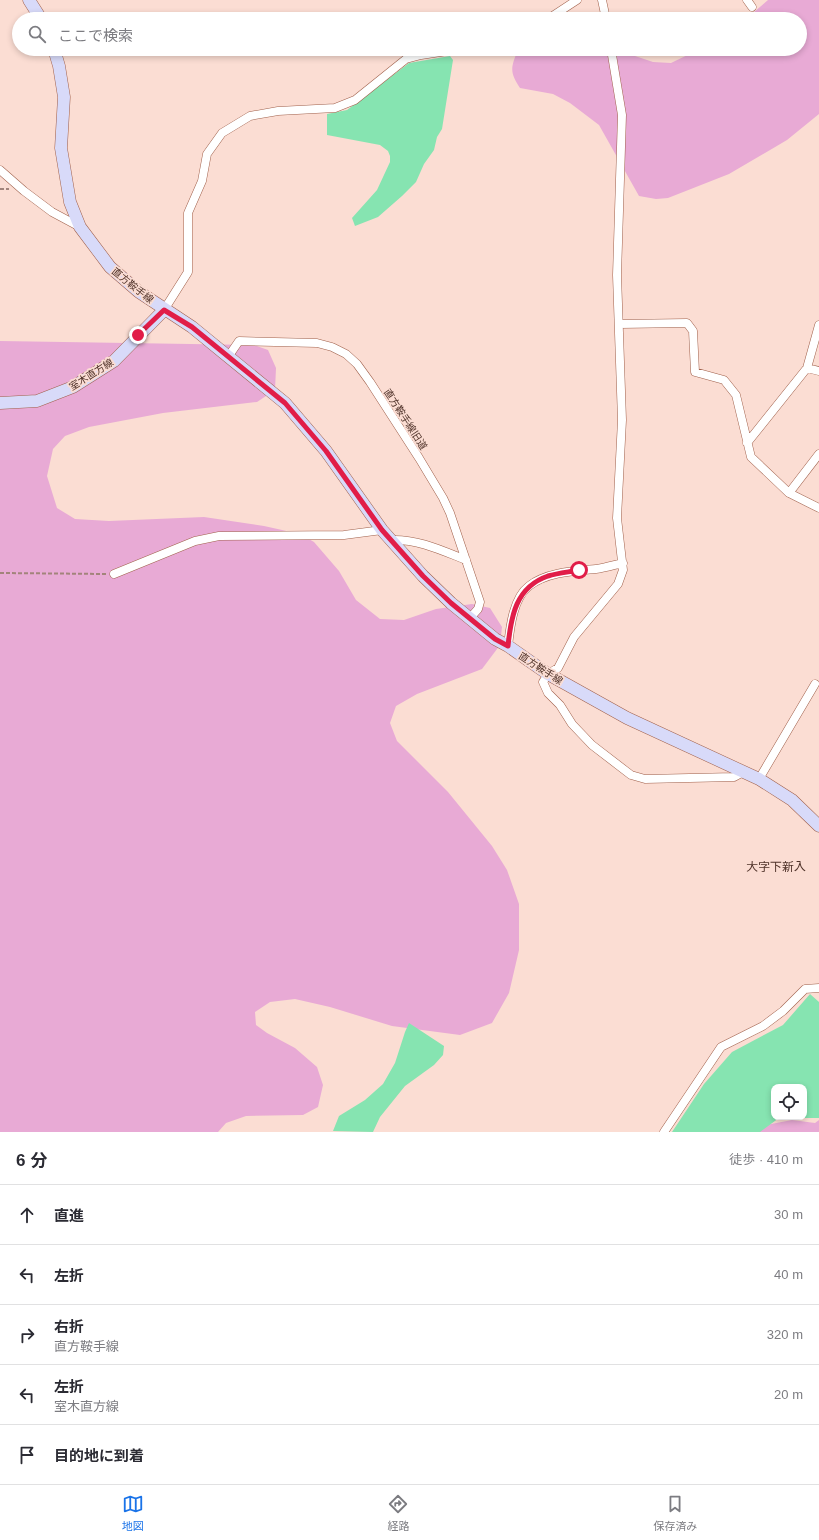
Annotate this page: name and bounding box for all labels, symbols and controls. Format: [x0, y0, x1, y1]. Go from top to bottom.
search box [12, 12, 807, 56]
icon: search [26, 23, 48, 45]
text: ここで検索 [58, 27, 133, 44]
street label: 直方鞍手線 [110, 265, 156, 305]
route end [129, 326, 147, 344]
street label: 室木直方線 [67, 357, 115, 392]
street label: 直方鞍手線旧道 [382, 387, 429, 452]
route start [570, 561, 588, 579]
street label: 直方鞍手線 [517, 650, 565, 687]
district label: 大字下新入 [746, 860, 806, 874]
map controls [771, 1084, 807, 1120]
button: locate [771, 1084, 807, 1120]
text: 6 分 [16, 1151, 47, 1170]
text: 徒歩 · 410 m [729, 1152, 803, 1167]
icon: ahead [16, 1204, 38, 1226]
text: 直進 [54, 1207, 84, 1224]
text: 30 m [774, 1207, 803, 1222]
icon: left [16, 1264, 38, 1286]
text: 左折 [54, 1267, 84, 1284]
text: 40 m [774, 1267, 803, 1282]
text: 右折 [54, 1318, 84, 1335]
icon: right [16, 1324, 38, 1346]
text: 320 m [767, 1327, 803, 1342]
text: 直方鞍手線 [54, 1339, 119, 1354]
text: 左折 [54, 1378, 84, 1395]
icon: left [16, 1384, 38, 1406]
text: 20 m [774, 1387, 803, 1402]
text: 室木直方線 [54, 1399, 119, 1414]
icon: arrive [16, 1444, 38, 1466]
text: 目的地に到着 [54, 1447, 144, 1464]
tab: 地図 [122, 1493, 144, 1533]
tab: 経路 [387, 1493, 409, 1533]
tab: 保存済み [653, 1493, 697, 1533]

